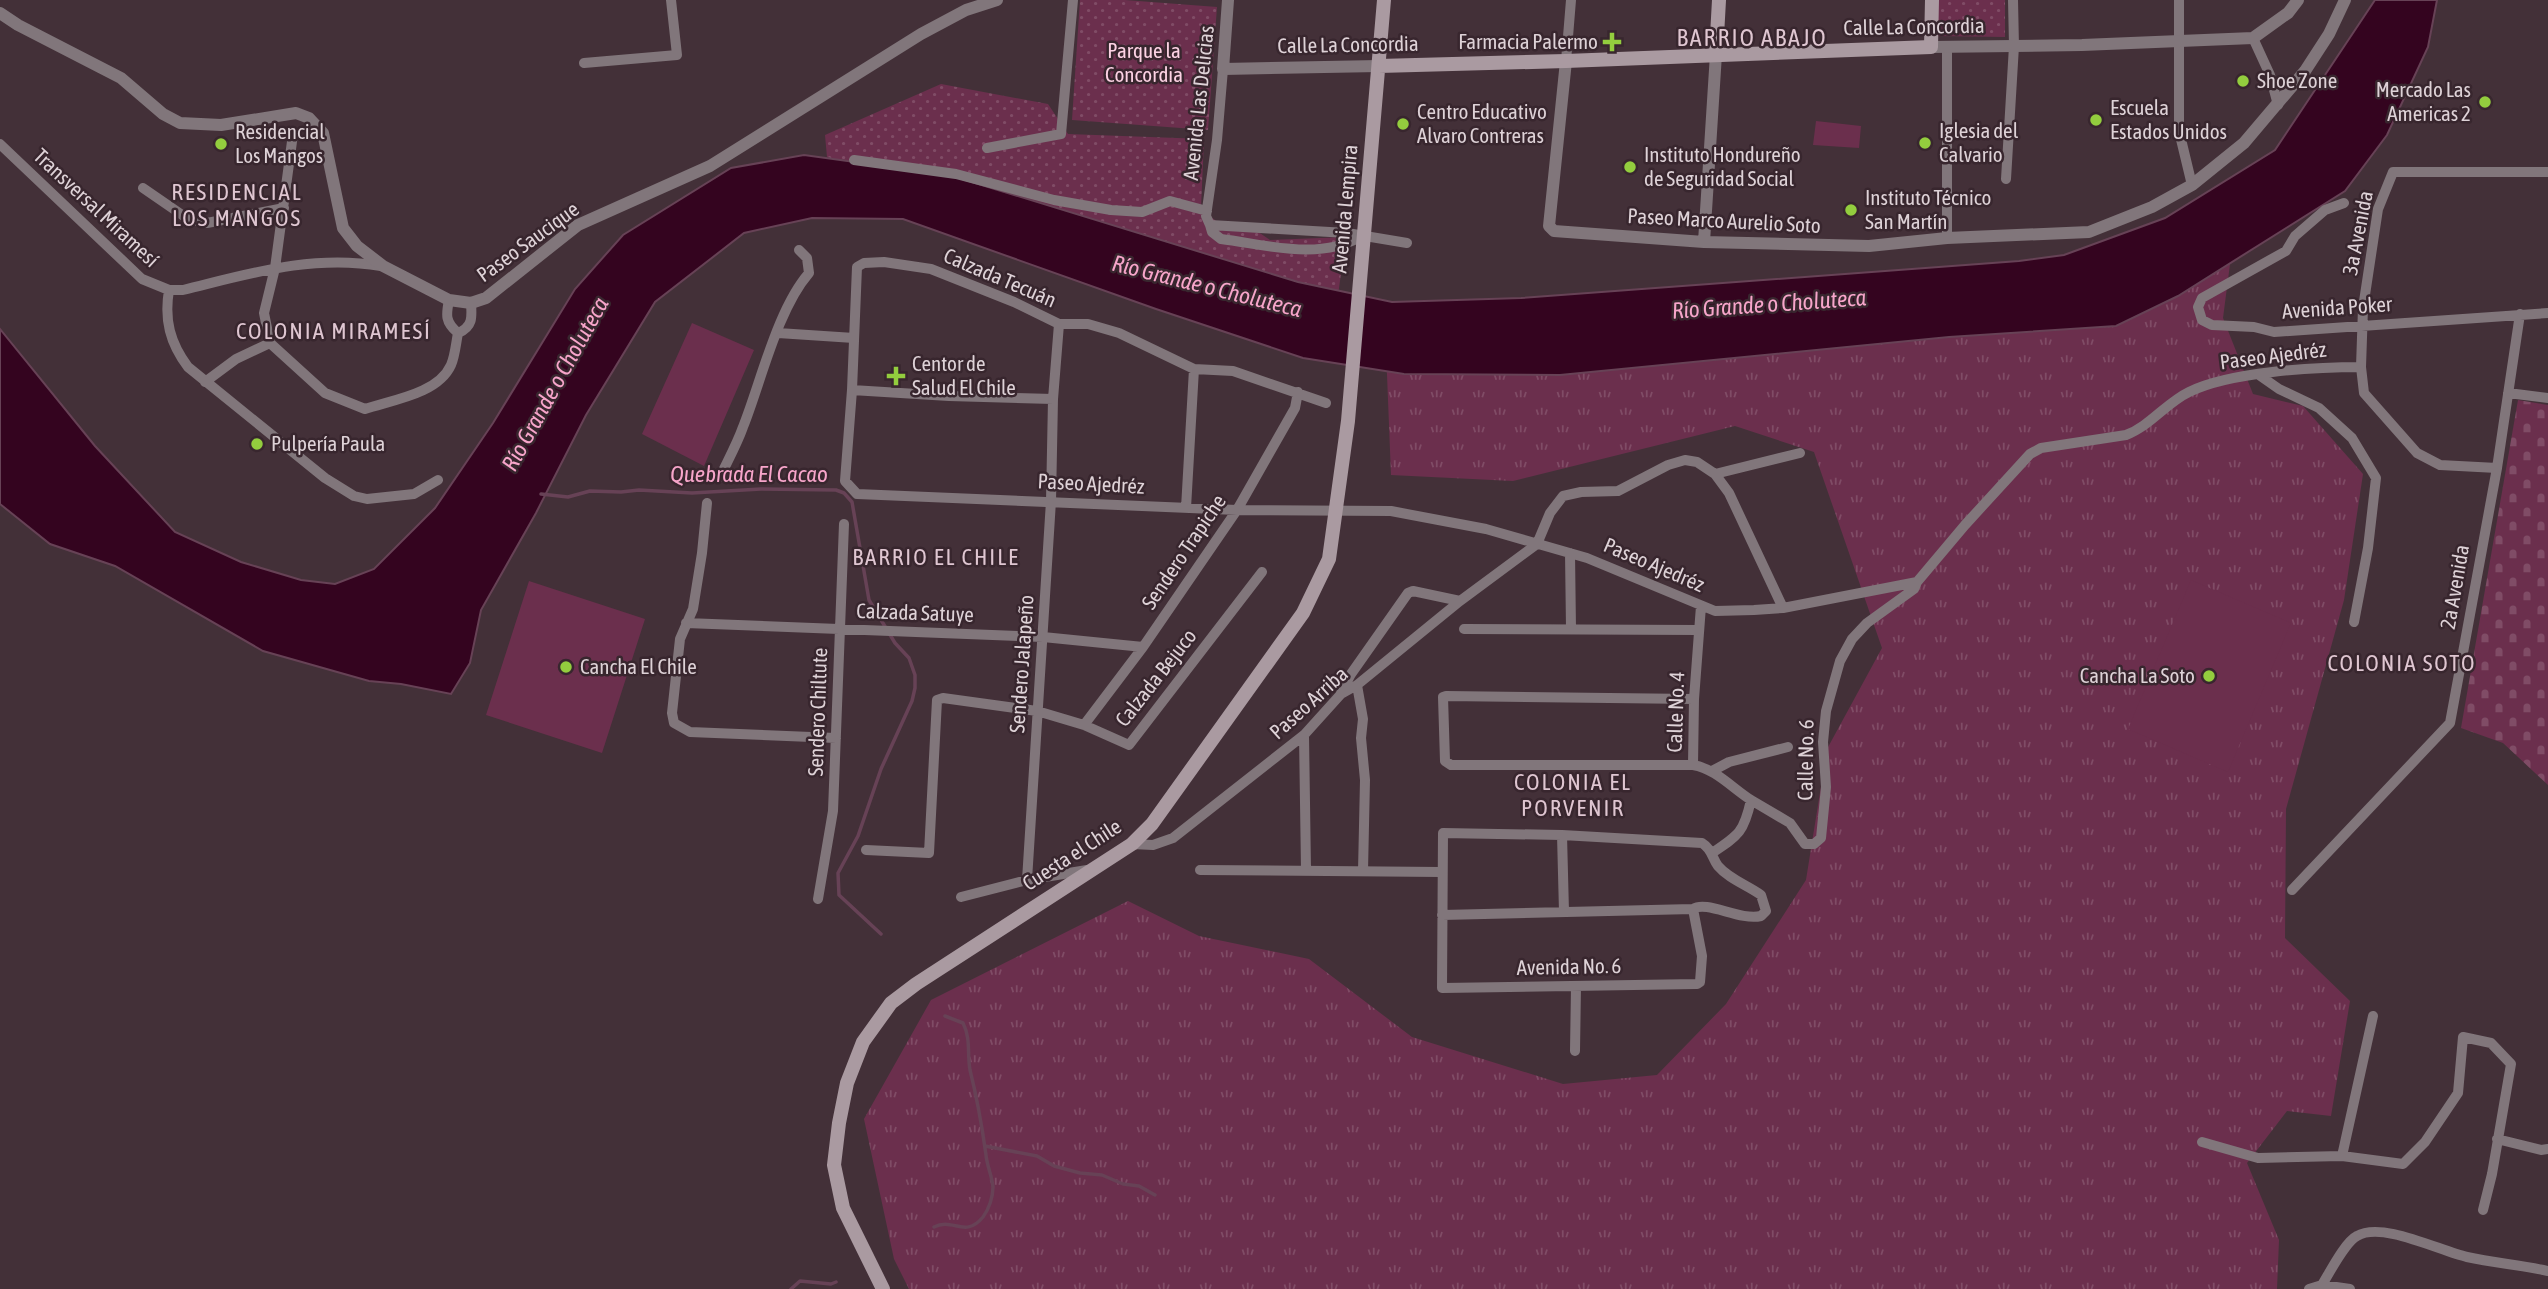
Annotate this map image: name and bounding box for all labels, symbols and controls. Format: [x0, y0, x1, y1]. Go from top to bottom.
street label: Calle La Concordia [1843, 13, 1985, 39]
street label: Avenida Las Delicias [1178, 24, 1218, 181]
district label: BARRIO ABAJO [1676, 24, 1828, 51]
place label: Farmacia Palermo [1458, 29, 1598, 53]
street label: Calle La Concordia [1277, 31, 1419, 57]
marker: Farmacia Palermo [1604, 34, 1620, 50]
park label: Parque la Concordia [1105, 38, 1183, 86]
place label: Shoe Zone [2257, 68, 2337, 92]
marker: Shoe Zone [2235, 73, 2251, 89]
place label: Mercado Las Americas 2 [2376, 77, 2471, 125]
marker: Mercado Las Americas 2 [2477, 94, 2493, 110]
place label: Escuela Estados Unidos [2110, 95, 2227, 143]
place label: Centro Educativo Alvaro Contreras [1417, 99, 1547, 147]
marker: Escuela Estados Unidos [2088, 112, 2104, 128]
marker: Centro Educativo Alvaro Contreras [1395, 116, 1411, 132]
place label: Iglesia del Calvario [1939, 118, 2019, 166]
place label: Residencial Los Mangos [235, 119, 325, 167]
marker: Iglesia del Calvario [1917, 135, 1933, 151]
marker: Residencial Los Mangos [213, 136, 229, 152]
place label: Instituto Hondureño de Seguridad Social [1644, 142, 1801, 190]
street label: Transversal Miramesí [29, 143, 164, 271]
street label: Avenida Lempira [1326, 144, 1362, 274]
marker: Instituto Hondureño de Seguridad Social [1622, 159, 1638, 175]
district label: RESIDENCIAL LOS MANGOS [171, 179, 303, 231]
place label: Instituto Técnico San Martín [1865, 185, 1991, 233]
street label: 3a Avenida [2337, 189, 2377, 277]
street label: Paseo Saucique [472, 196, 583, 286]
marker: Instituto Técnico San Martín [1843, 202, 1859, 218]
street label: Paseo Marco Aurelio Soto [1627, 203, 1821, 237]
street label: Calzada Tecuán [940, 243, 1060, 312]
water label: Río Grande o Choluteca [1110, 250, 1305, 322]
water label: Río Grande o Choluteca [1671, 284, 1867, 324]
street label: Avenida Poker [2281, 291, 2394, 323]
water label: Río Grande o Choluteca [496, 292, 614, 475]
district label: COLONIA MIRAMESÍ [236, 318, 432, 344]
street label: Paseo Ajedréz [2218, 337, 2328, 373]
place label: Centor de Salud El Chile [912, 351, 1016, 399]
marker: Centor de Salud El Chile [886, 366, 906, 386]
place label: Pulpería Paula [271, 431, 385, 455]
marker: Pulpería Paula [249, 436, 265, 452]
water label: Quebrada El Cacao [670, 461, 828, 487]
street label: Paseo Ajedréz [1037, 468, 1146, 498]
street label: Sendero Trapiche [1136, 490, 1230, 613]
street label: Paseo Ajedréz [1600, 532, 1709, 596]
street label: 2a Avenida [2435, 543, 2473, 631]
district label: BARRIO EL CHILE [852, 544, 1020, 570]
street label: Sendero Jalapeño [1004, 594, 1038, 734]
street label: Calzada Satuye [856, 598, 974, 626]
street label: Calzada Bejuco [1110, 624, 1201, 731]
street label: Sendero Chiltute [803, 647, 831, 777]
district label: COLONIA SOTO [2328, 650, 2476, 676]
place label: Cancha El Chile [580, 654, 697, 678]
marker: Cancha El Chile [558, 659, 574, 675]
street label: Paseo Arriba [1264, 661, 1352, 743]
place label: Cancha La Soto [2080, 663, 2195, 687]
marker: Cancha La Soto [2201, 668, 2217, 684]
street label: Calle No. 4 [1662, 671, 1688, 753]
street label: Calle No. 6 [1792, 719, 1818, 801]
district label: COLONIA EL PORVENIR [1514, 769, 1632, 821]
street label: Cuesta el Chile [1018, 813, 1125, 895]
street label: Avenida No. 6 [1516, 953, 1622, 979]

